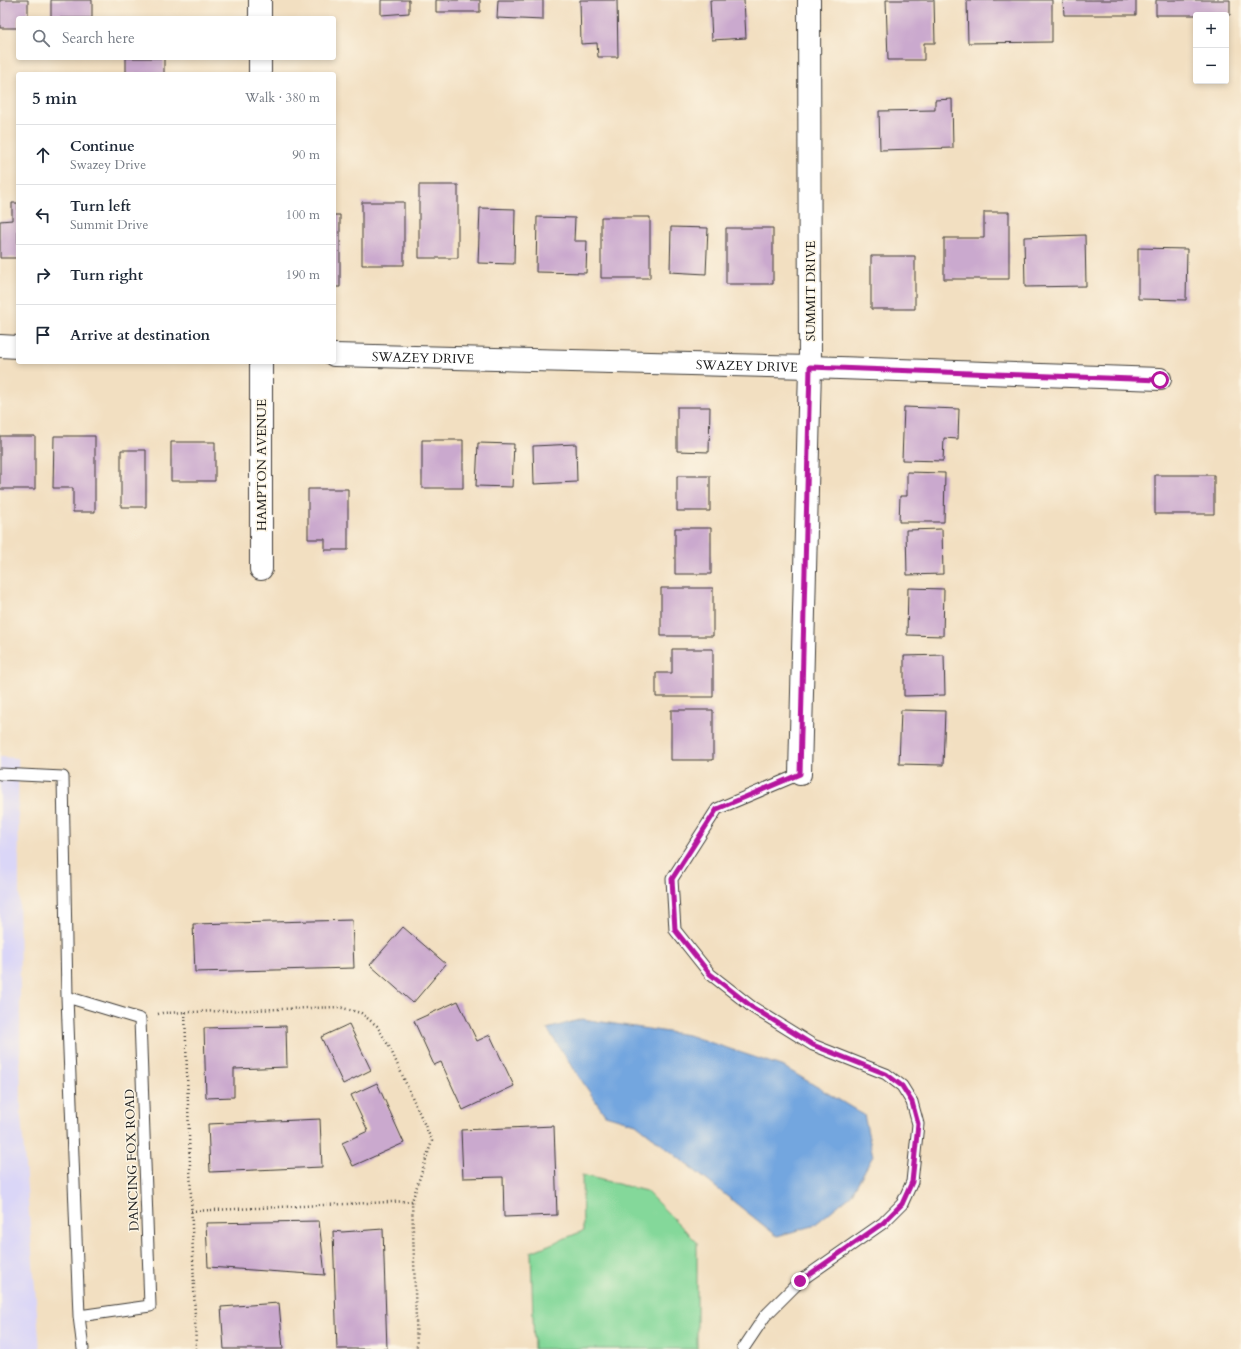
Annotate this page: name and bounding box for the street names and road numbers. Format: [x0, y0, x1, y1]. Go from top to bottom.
street label: SUMMIT DRIVE [802, 241, 820, 341]
street label: SWAZEY DRIVE [372, 348, 474, 369]
street label: SWAZEY DRIVE [696, 356, 798, 377]
street label: HAMPTON AVENUE [253, 399, 271, 531]
street label: DANCING FOX ROAD [121, 1088, 143, 1232]

